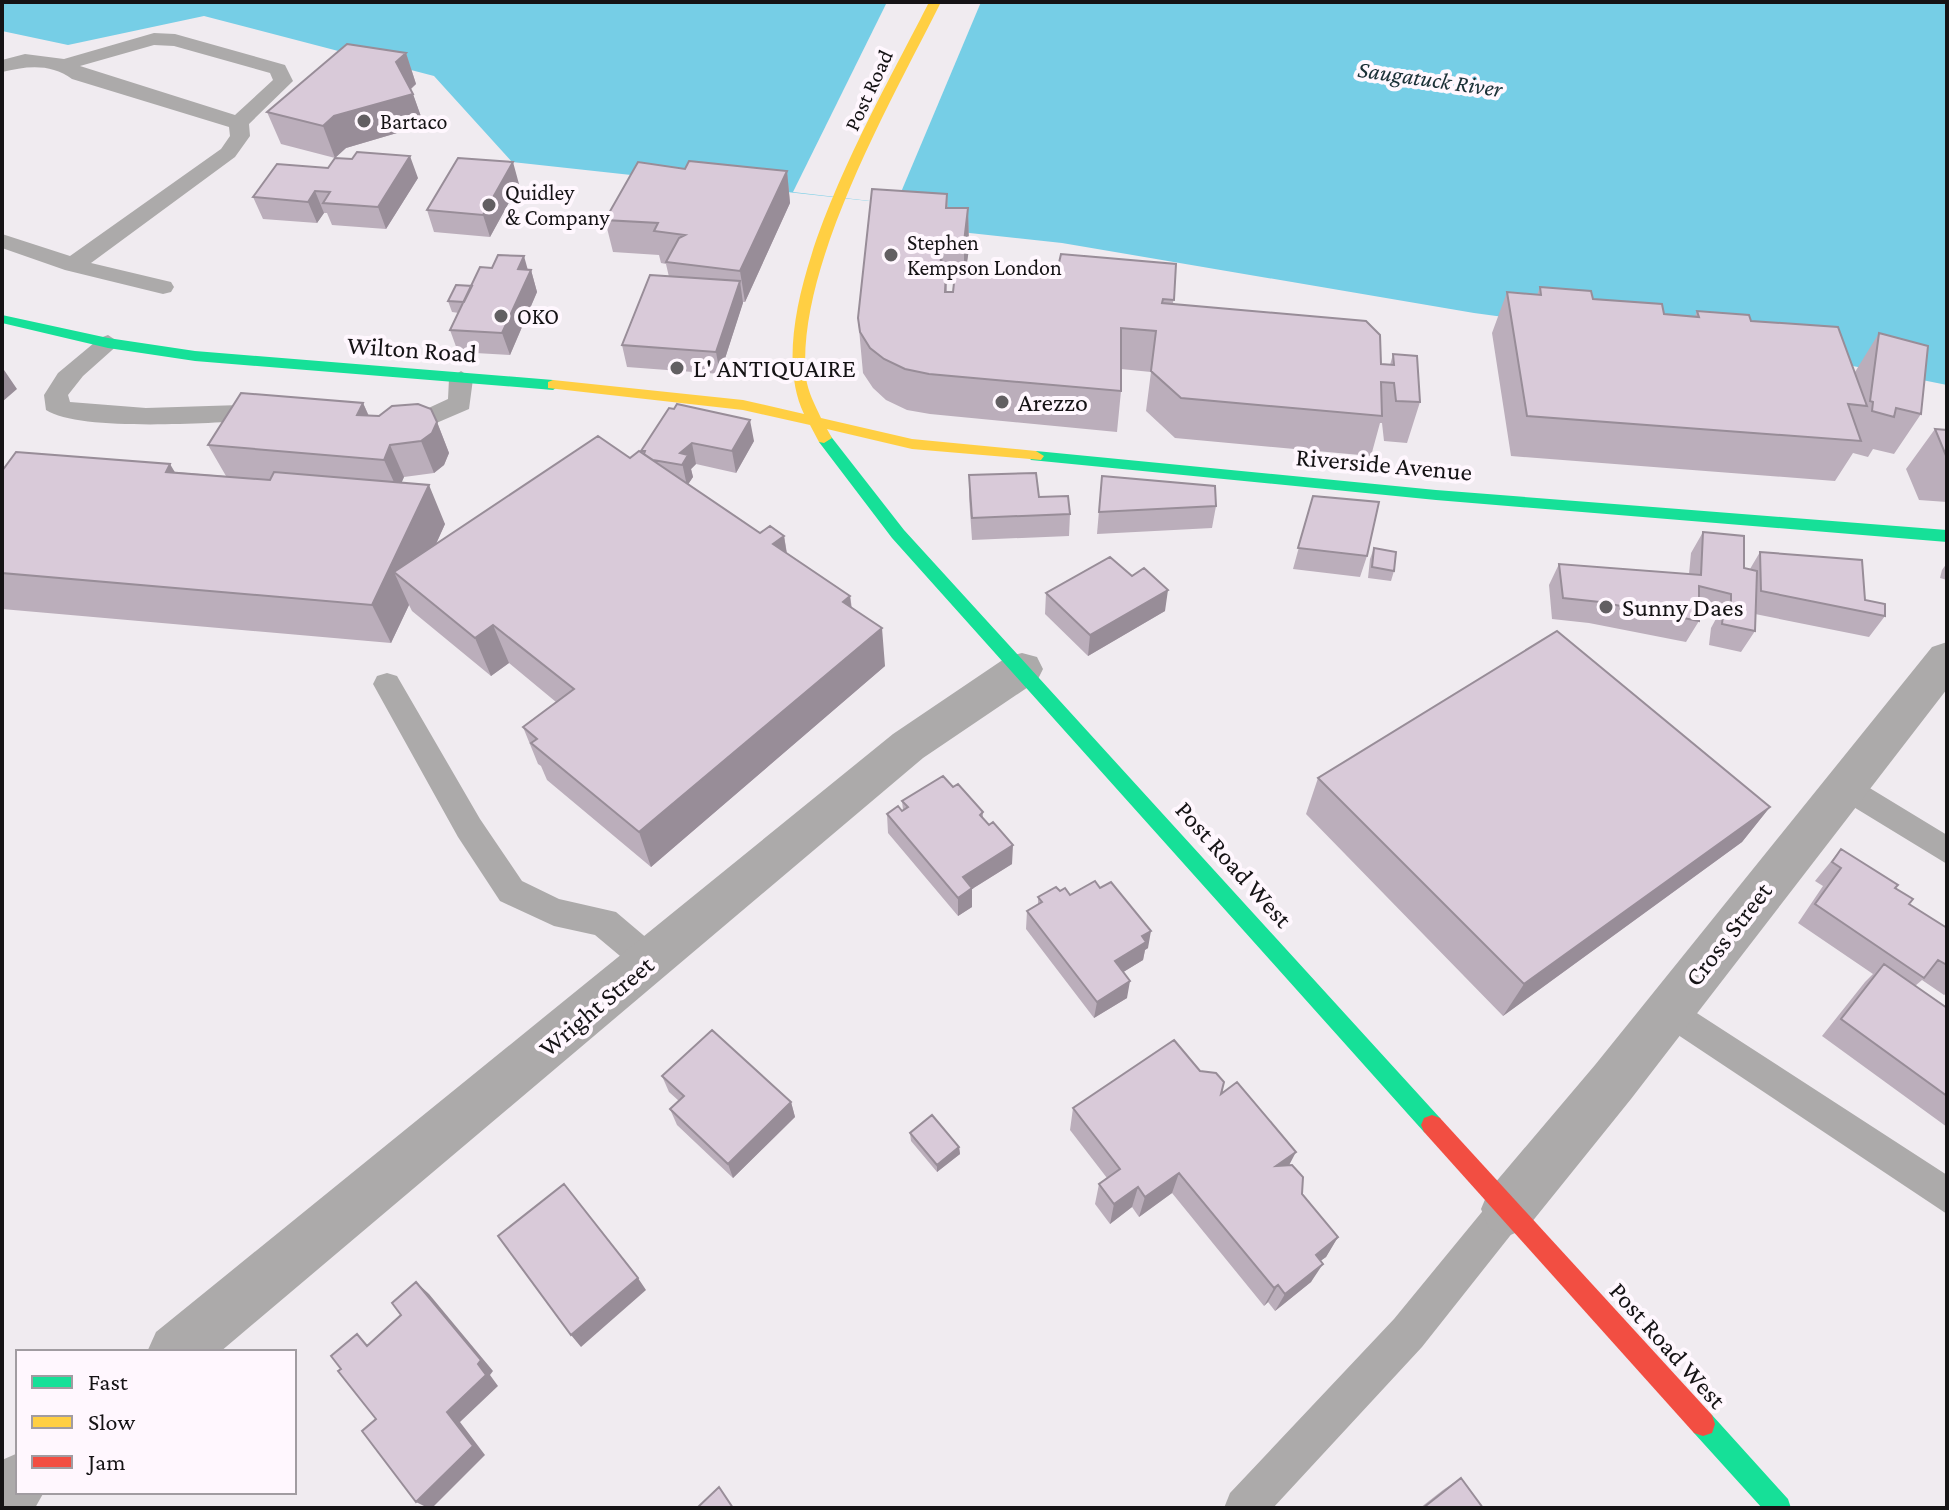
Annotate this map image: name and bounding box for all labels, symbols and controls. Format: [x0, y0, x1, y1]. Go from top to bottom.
street label: Post Road [839, 46, 898, 135]
water label: Saugatuck River [1356, 55, 1505, 102]
place label: Bartaco [380, 109, 447, 134]
marker: Bartaco [355, 112, 373, 130]
place label: Quidley & Company [505, 180, 610, 230]
marker: Quidley & Company [480, 196, 498, 214]
place label: Stephen Kempson London [907, 230, 1062, 280]
marker: Stephen Kempson London [882, 246, 900, 264]
place label: OKO [517, 304, 559, 329]
marker: OKO [492, 307, 510, 325]
street label: Wilton Road [346, 331, 478, 369]
place label: L' ANTIQUAIRE [693, 354, 856, 383]
marker: L' ANTIQUAIRE [668, 359, 686, 377]
place label: Arezzo [1018, 388, 1088, 417]
marker: Arezzo [993, 393, 1011, 411]
street label: Riverside Avenue [1295, 442, 1473, 487]
place label: Sunny Daes [1622, 593, 1744, 622]
marker: Sunny Daes [1597, 598, 1615, 616]
street label: Post Road West [1169, 795, 1298, 934]
street label: Cross Street [1679, 877, 1778, 992]
street label: Wright Street [533, 950, 660, 1063]
street label: Post Road West [1603, 1276, 1732, 1415]
legend [16, 1350, 296, 1494]
text: Fast [88, 1368, 129, 1395]
text: Slow [88, 1408, 135, 1435]
text: Jam [86, 1448, 126, 1475]

